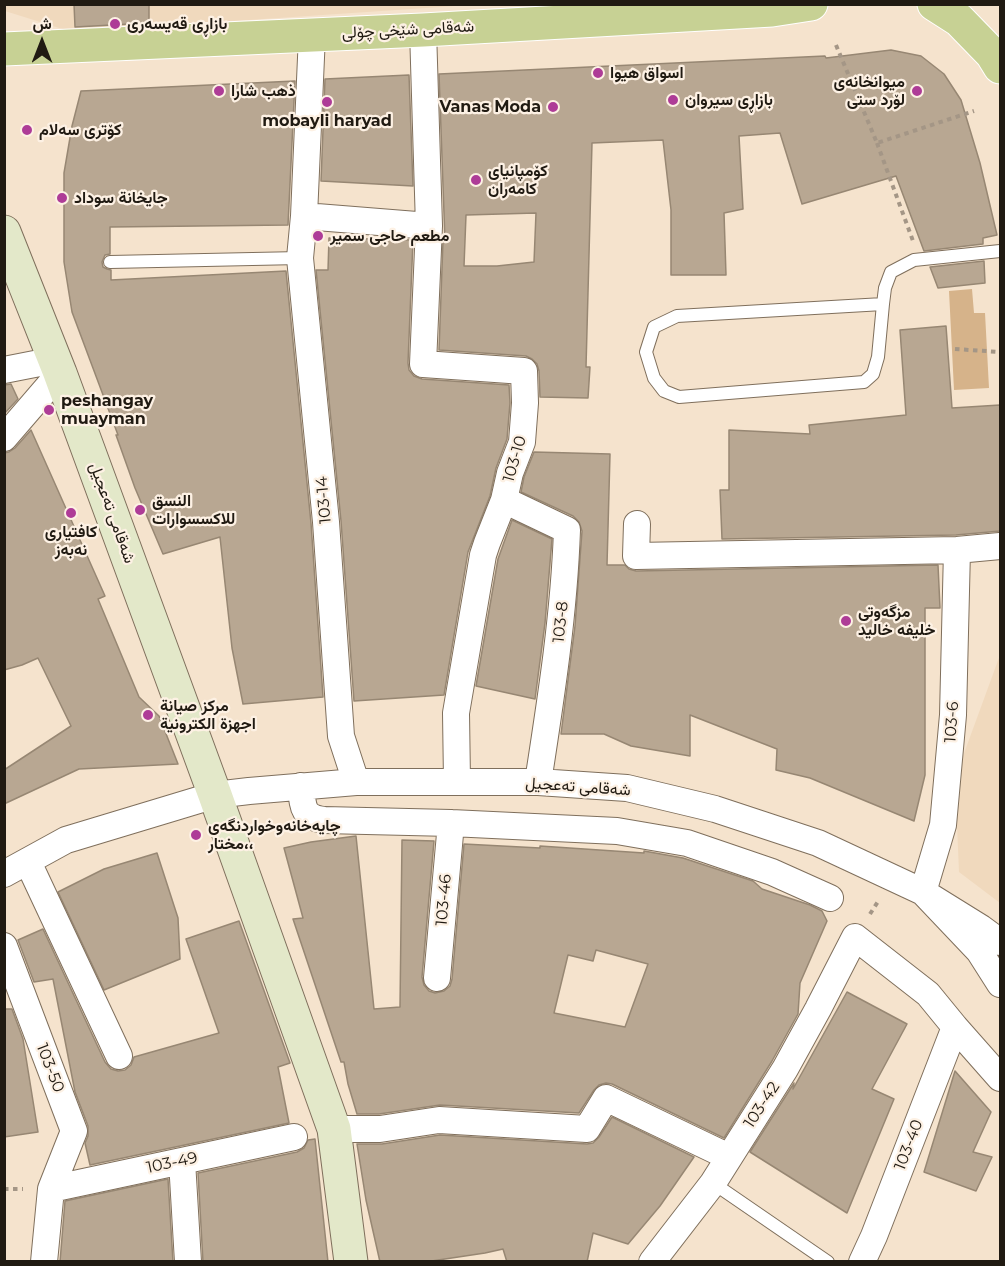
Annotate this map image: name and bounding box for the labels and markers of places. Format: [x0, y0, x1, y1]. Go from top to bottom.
place label: بازاڕی قەیسەری [127, 14, 227, 34]
marker: بازاڕی قەیسەری [108, 17, 122, 31]
place label: اسواق هيوا [610, 63, 684, 83]
marker: اسواق هيوا [591, 66, 605, 80]
place label: میوانخانەی لۆرد ستی [833, 72, 905, 110]
place label: ذهب شارا [231, 81, 296, 101]
marker: ذهب شارا [212, 84, 226, 98]
marker: میوانخانەی لۆرد ستی [910, 84, 924, 98]
place label: بازاڕی سیروان [685, 90, 773, 110]
marker: بازاڕی سیروان [666, 93, 680, 107]
marker: mobayli haryad [320, 95, 334, 109]
place label: Vanas Moda [439, 97, 541, 117]
marker: Vanas Moda [546, 100, 560, 114]
place label: mobayli haryad [262, 111, 392, 131]
place label: كۆتری سه‌لام [39, 120, 122, 140]
marker: كۆتری سه‌لام [20, 123, 34, 137]
place label: کۆمپانیای کامەران [488, 161, 548, 199]
marker: کۆمپانیای کامەران [469, 173, 483, 187]
place label: جايخانة سوداد [74, 188, 168, 208]
marker: جايخانة سوداد [55, 191, 69, 205]
place label: مطعم حاجی سمیر [330, 226, 449, 246]
marker: مطعم حاجی سمیر [311, 229, 325, 243]
place label: peshangay muayman [61, 391, 153, 429]
marker: peshangay muayman [42, 403, 56, 417]
place label: النسق للاكسسوارات [152, 491, 235, 529]
marker: النسق للاكسسوارات [133, 503, 147, 517]
marker: کافتیاری نەبەز [64, 506, 78, 520]
place label: کافتیاری نەبەز [45, 522, 97, 560]
place label: مزگه‌وتی خلیفه‌ خالید [858, 602, 935, 640]
marker: مزگه‌وتی خلیفه‌ خالید [839, 614, 853, 628]
place label: مركز صيانة اجهزة الكترونية [160, 696, 256, 734]
marker: مركز صيانة اجهزة الكترونية [141, 708, 155, 722]
place label: چایەخانەوخواردنگەی مختار،، [208, 816, 341, 854]
marker: چایەخانەوخواردنگەی مختار،، [189, 828, 203, 842]

